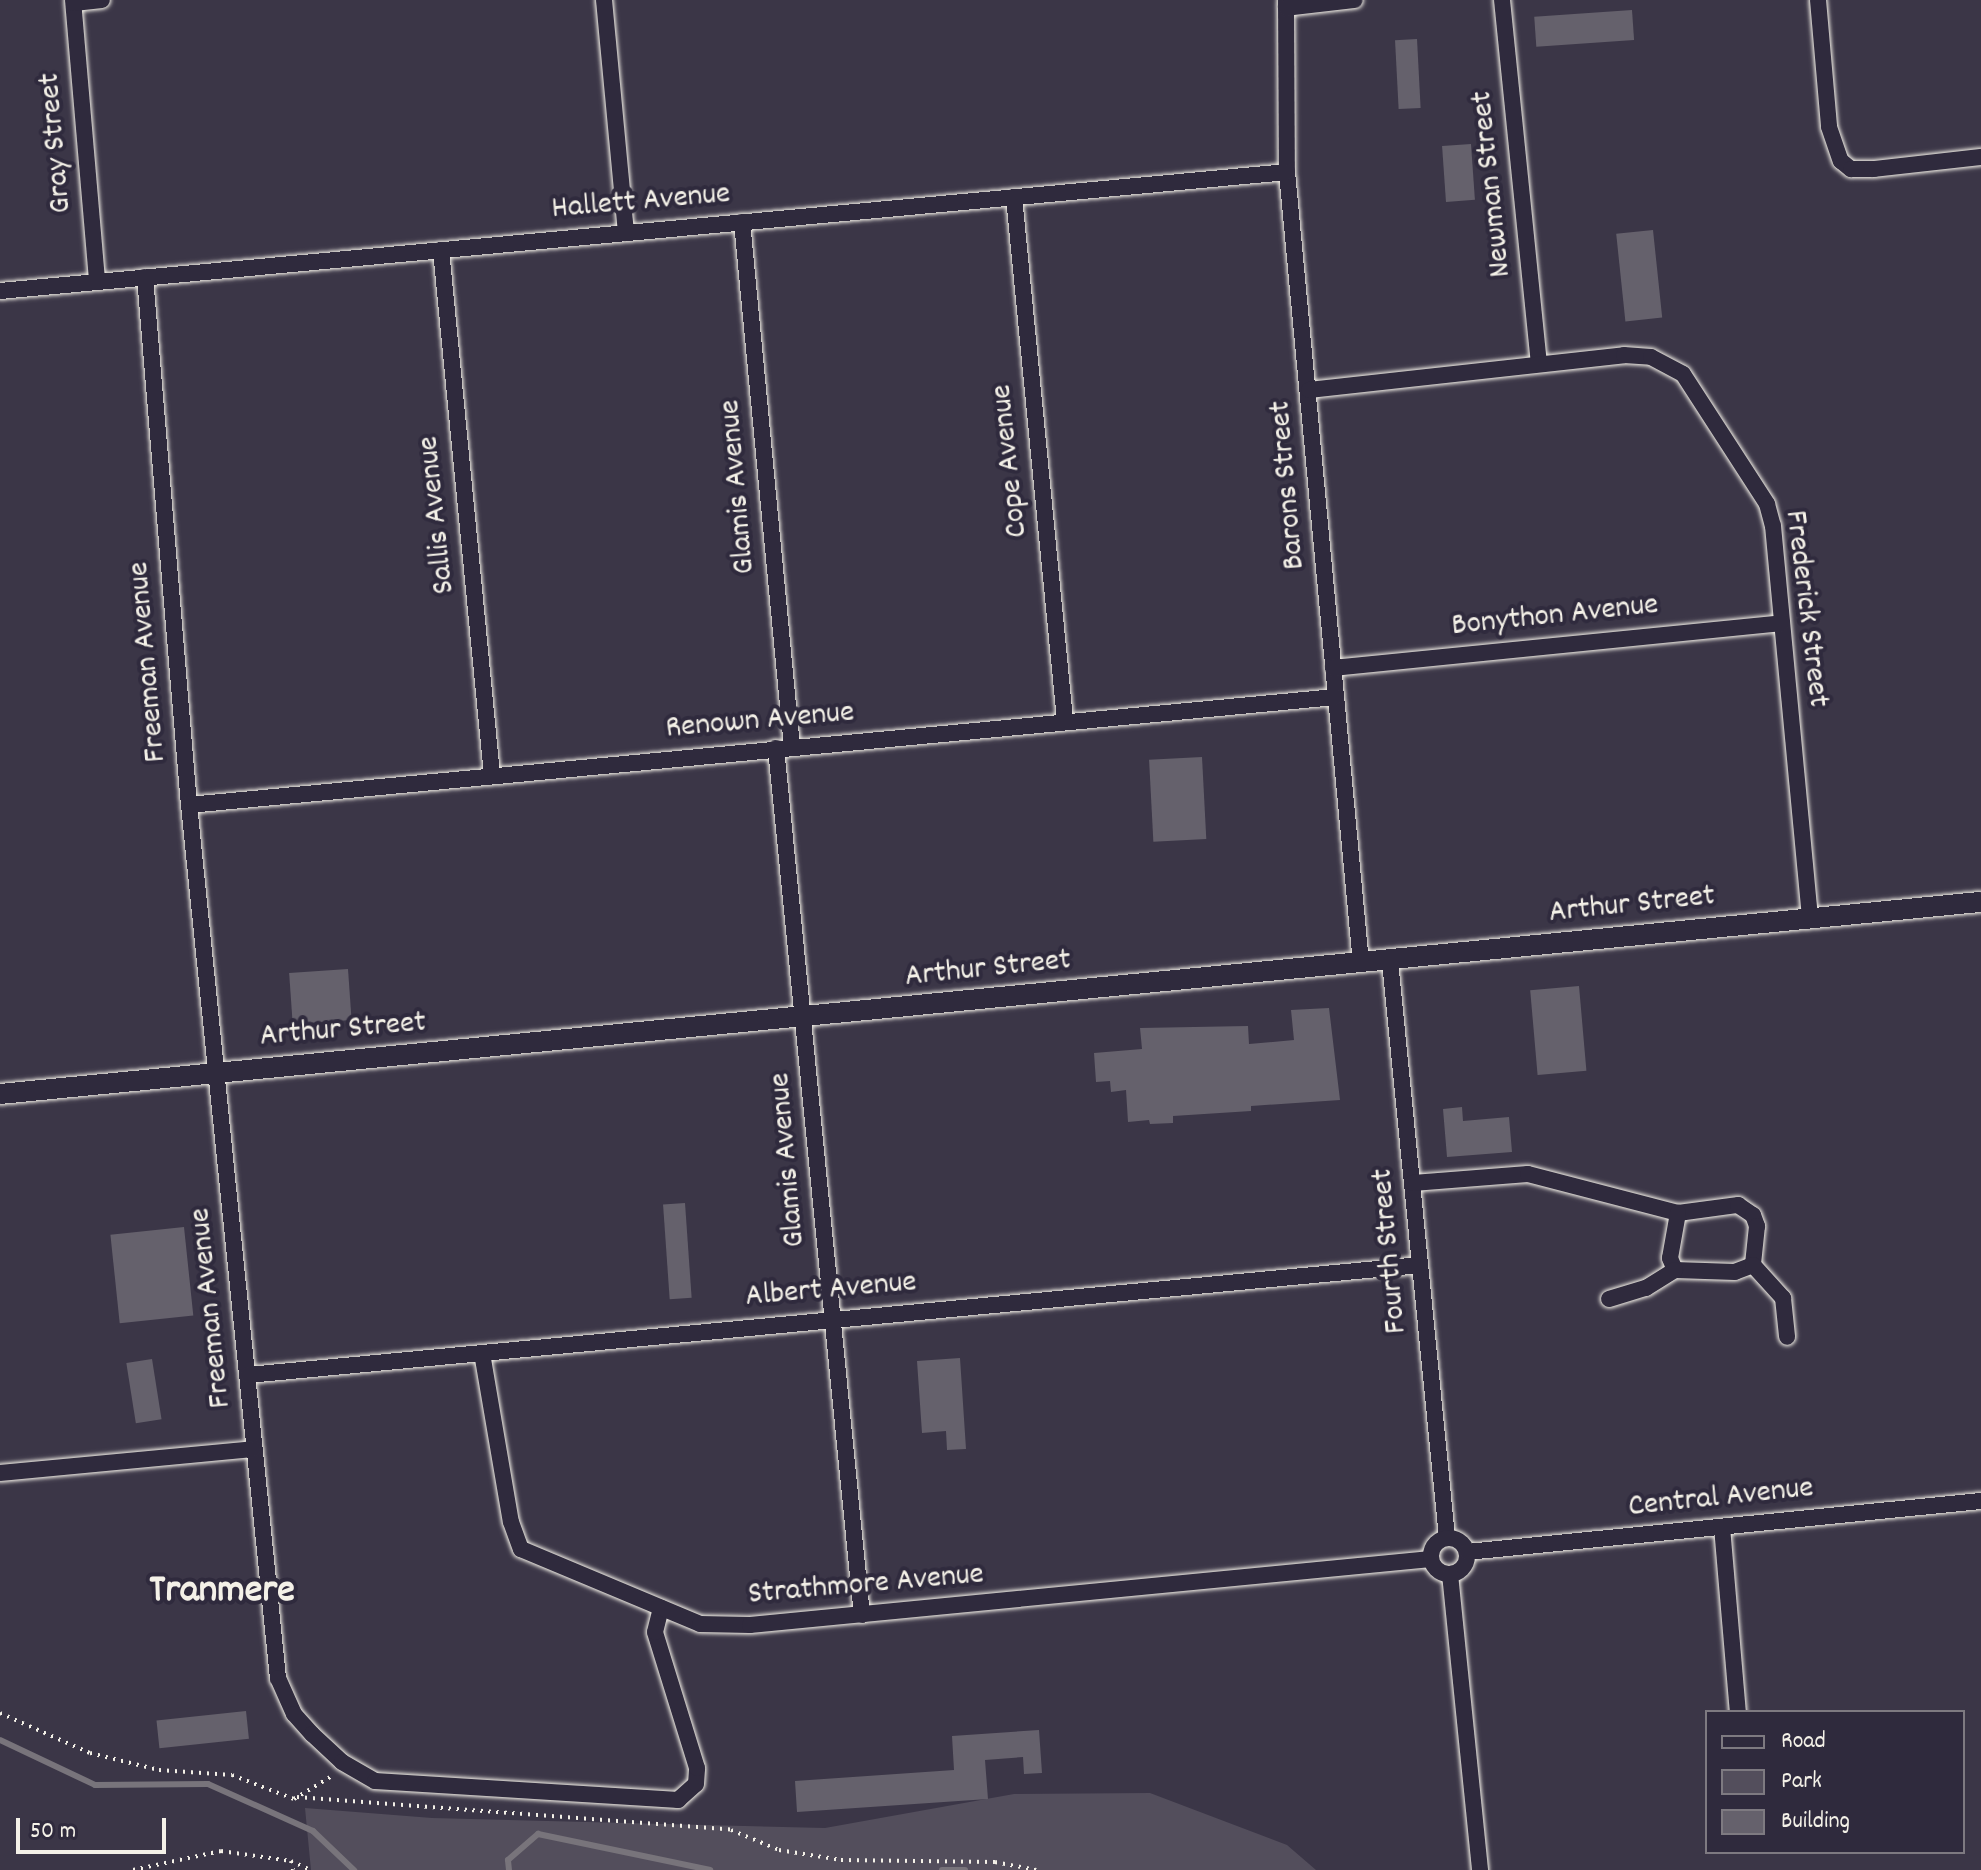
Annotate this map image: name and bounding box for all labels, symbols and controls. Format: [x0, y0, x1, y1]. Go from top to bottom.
street label: Gray Street [32, 71, 82, 215]
street label: Newman Street [1464, 89, 1522, 279]
street label: Hallett Avenue [550, 176, 732, 230]
street label: Cope Avenue [984, 383, 1038, 539]
street label: Glamis Avenue [712, 398, 766, 576]
street label: Barons Street [1262, 399, 1316, 571]
street label: Sallis Avenue [411, 434, 465, 596]
street label: Frederick Street [1774, 508, 1836, 710]
street label: Freeman Avenue [121, 560, 177, 764]
street label: Bonython Avenue [1450, 587, 1660, 647]
street label: Renown Avenue [664, 695, 856, 749]
street label: Arthur Street [1547, 878, 1717, 934]
street label: Arthur Street [903, 942, 1073, 998]
street label: Arthur Street [258, 1005, 428, 1057]
street label: Glamis Avenue [762, 1071, 816, 1249]
street label: Fourth Street [1365, 1167, 1417, 1335]
street label: Freeman Avenue [182, 1206, 242, 1410]
street label: Albert Avenue [744, 1264, 918, 1318]
street label: Central Avenue [1627, 1470, 1815, 1528]
street label: Strathmore Avenue [747, 1557, 985, 1615]
district label: Tranmere [149, 1569, 295, 1617]
legend [1705, 1710, 1965, 1854]
text: Road [1781, 1725, 1826, 1759]
text: Park [1781, 1765, 1822, 1799]
scale bar [20, 1802, 170, 1852]
text: Building [1781, 1805, 1850, 1839]
text: 50 m [30, 1815, 76, 1849]

